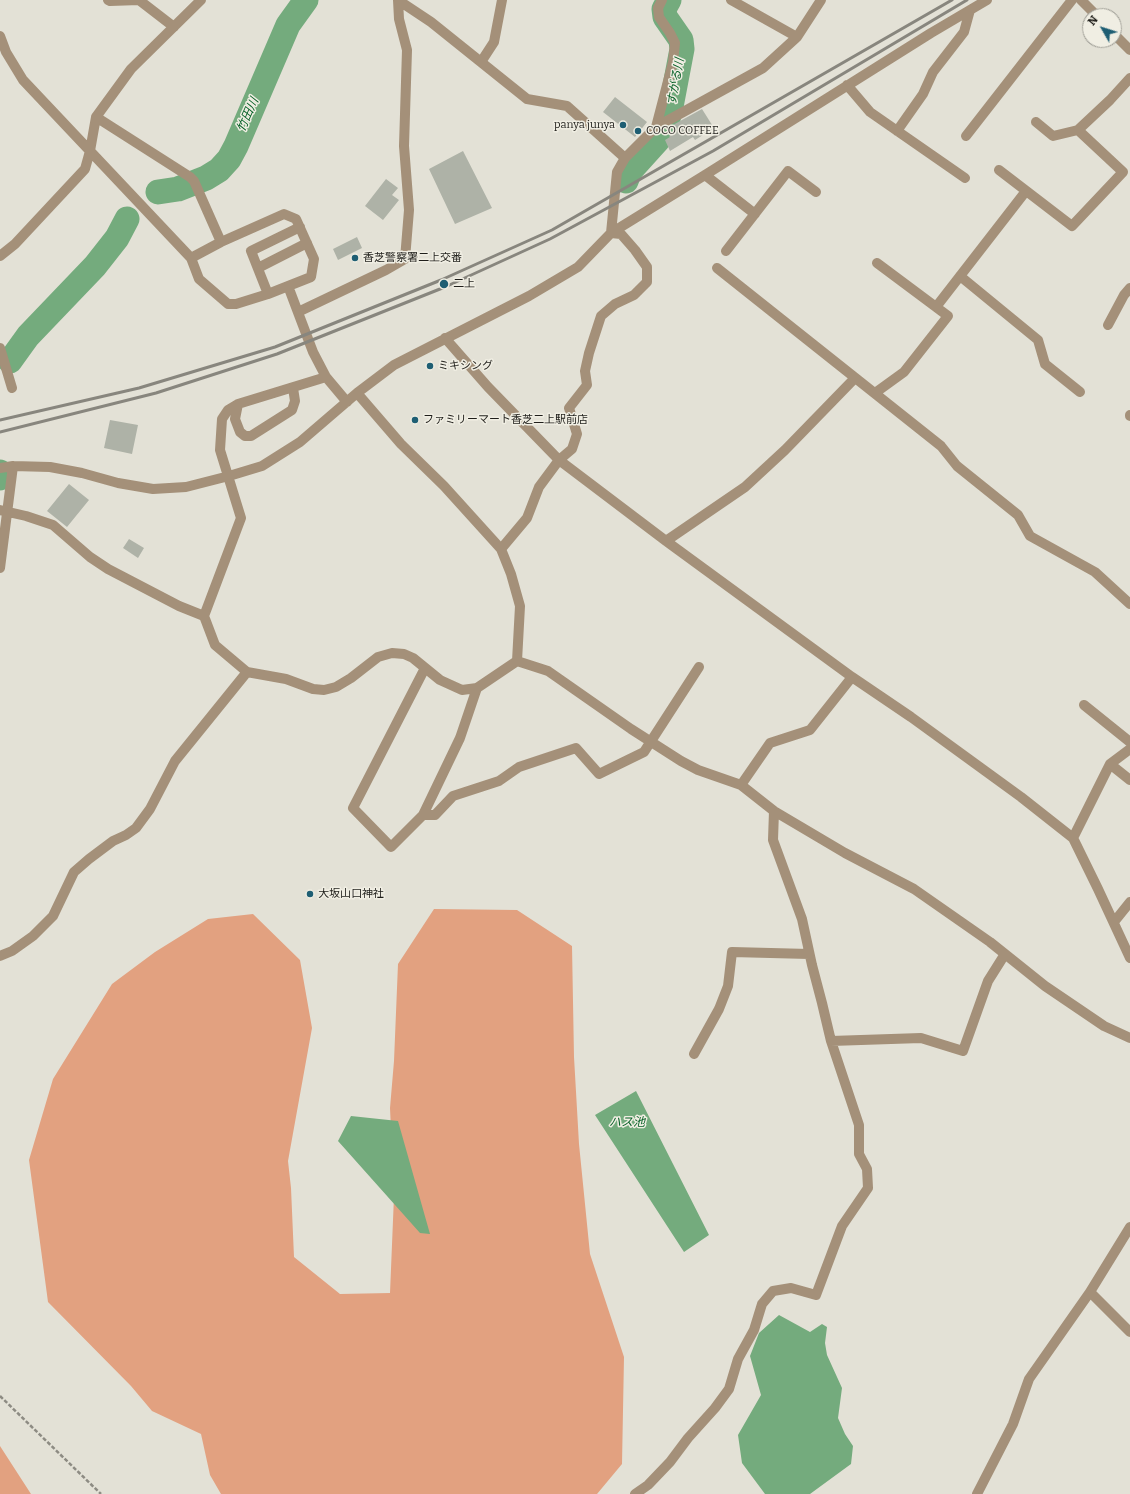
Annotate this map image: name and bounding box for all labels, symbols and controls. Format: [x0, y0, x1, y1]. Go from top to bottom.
north arrow [1082, 8, 1122, 48]
text: N [1085, 13, 1101, 28]
water label: すがる川 [665, 57, 687, 107]
water label: 竹田川 [234, 96, 262, 134]
place label: panya junya [554, 118, 615, 132]
marker: panya junya [618, 120, 628, 130]
place label: COCO COFFEE [646, 124, 719, 138]
marker: COCO COFFEE [633, 126, 643, 136]
place label: 香芝警察署二上交番 [363, 251, 462, 265]
marker: 香芝警察署二上交番 [350, 253, 360, 263]
place label: 二上 [453, 277, 475, 291]
marker: 二上 [438, 278, 450, 290]
place label: ミキシング [438, 359, 493, 373]
marker: ミキシング [425, 361, 435, 371]
place label: ファミリーマート香芝二上駅前店 [423, 413, 588, 427]
marker: ファミリーマート香芝二上駅前店 [410, 415, 420, 425]
place label: 大坂山口神社 [318, 887, 384, 901]
marker: 大坂山口神社 [305, 889, 315, 899]
water label: ハス池 [609, 1116, 645, 1130]

